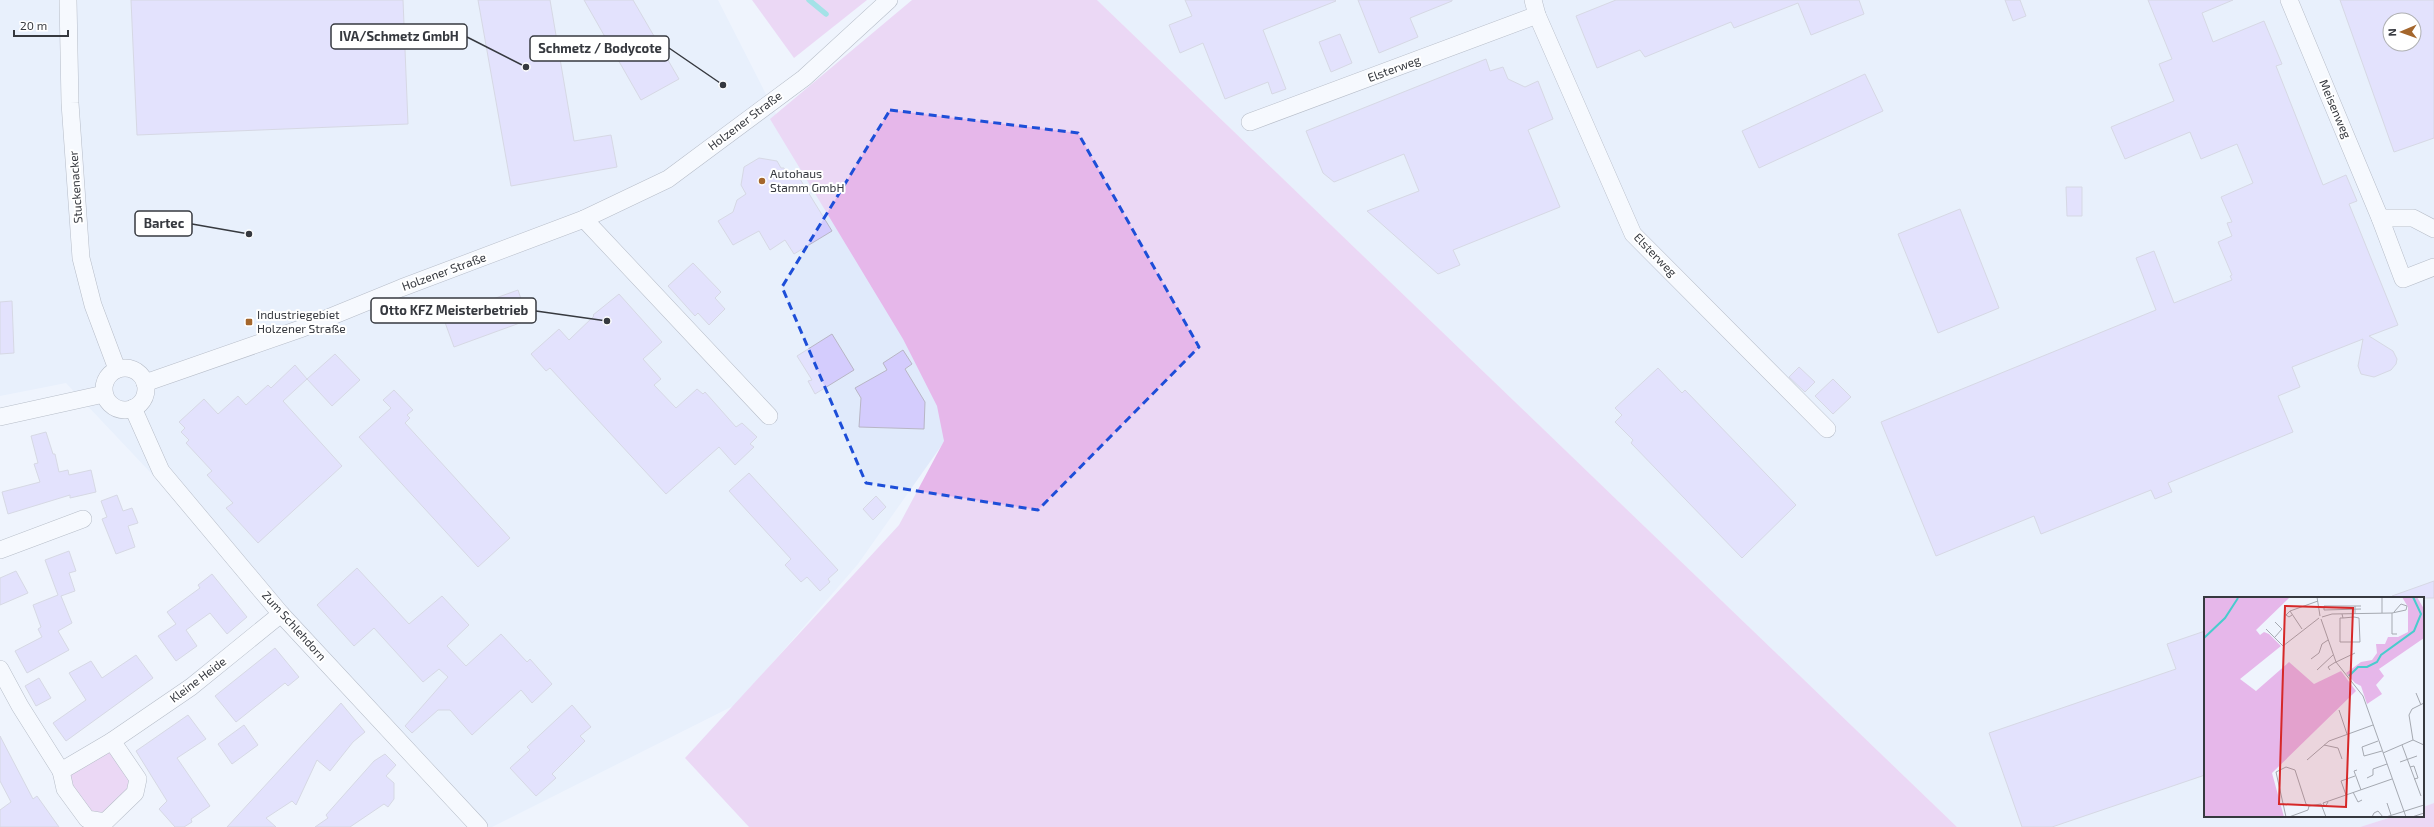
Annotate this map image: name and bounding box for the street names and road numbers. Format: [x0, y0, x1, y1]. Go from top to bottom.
street label: Elsterweg [1365, 52, 1422, 84]
street label: Meisenweg [2317, 77, 2355, 140]
street label: Holzener Straße [705, 88, 784, 153]
street label: Stuckenacker [65, 150, 85, 224]
street label: Elsterweg [1632, 230, 1680, 279]
street label: Holzener Straße [400, 249, 488, 293]
street label: Zum Schlehdorn [260, 588, 330, 663]
street label: Kleine Heide [166, 653, 228, 705]

